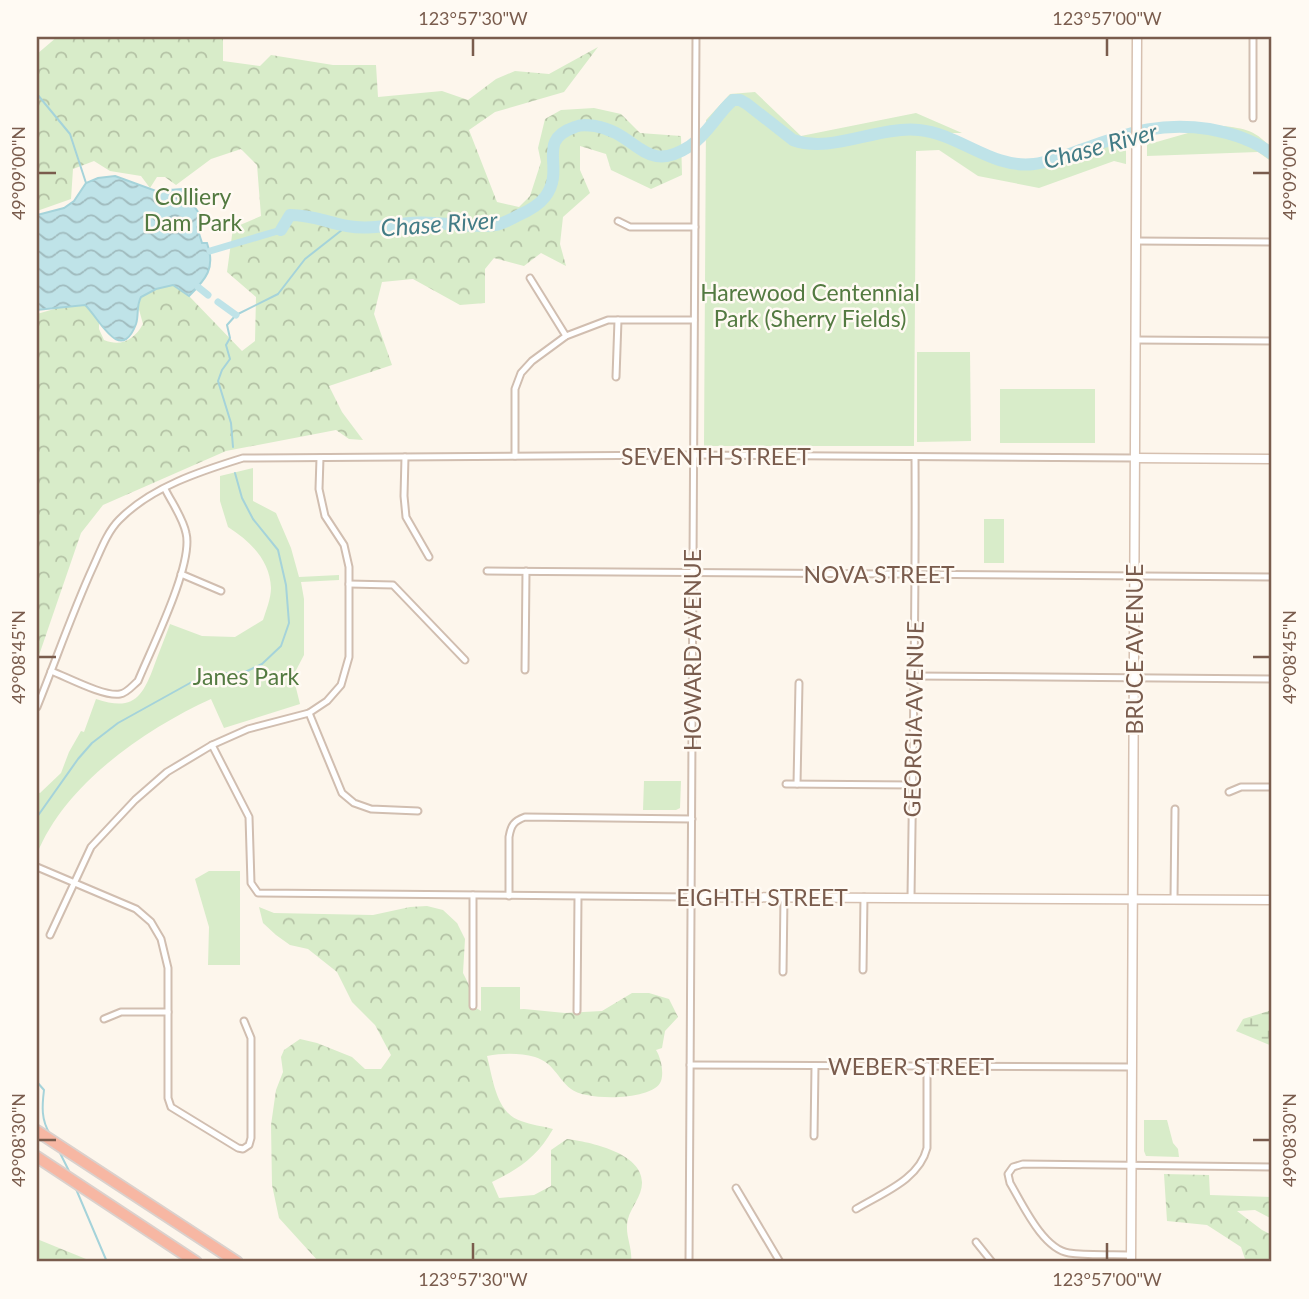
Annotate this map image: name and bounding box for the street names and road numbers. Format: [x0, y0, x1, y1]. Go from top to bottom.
street label: SEVENTH STREET [621, 442, 811, 470]
street label: HOWARD AVENUE [678, 549, 706, 751]
street label: NOVA STREET [803, 560, 955, 588]
street label: BRUCE AVENUE [1120, 564, 1148, 734]
street label: GEORGIA AVENUE [897, 621, 929, 817]
street label: EIGHTH STREET [676, 883, 848, 911]
street label: WEBER STREET [828, 1052, 994, 1080]

